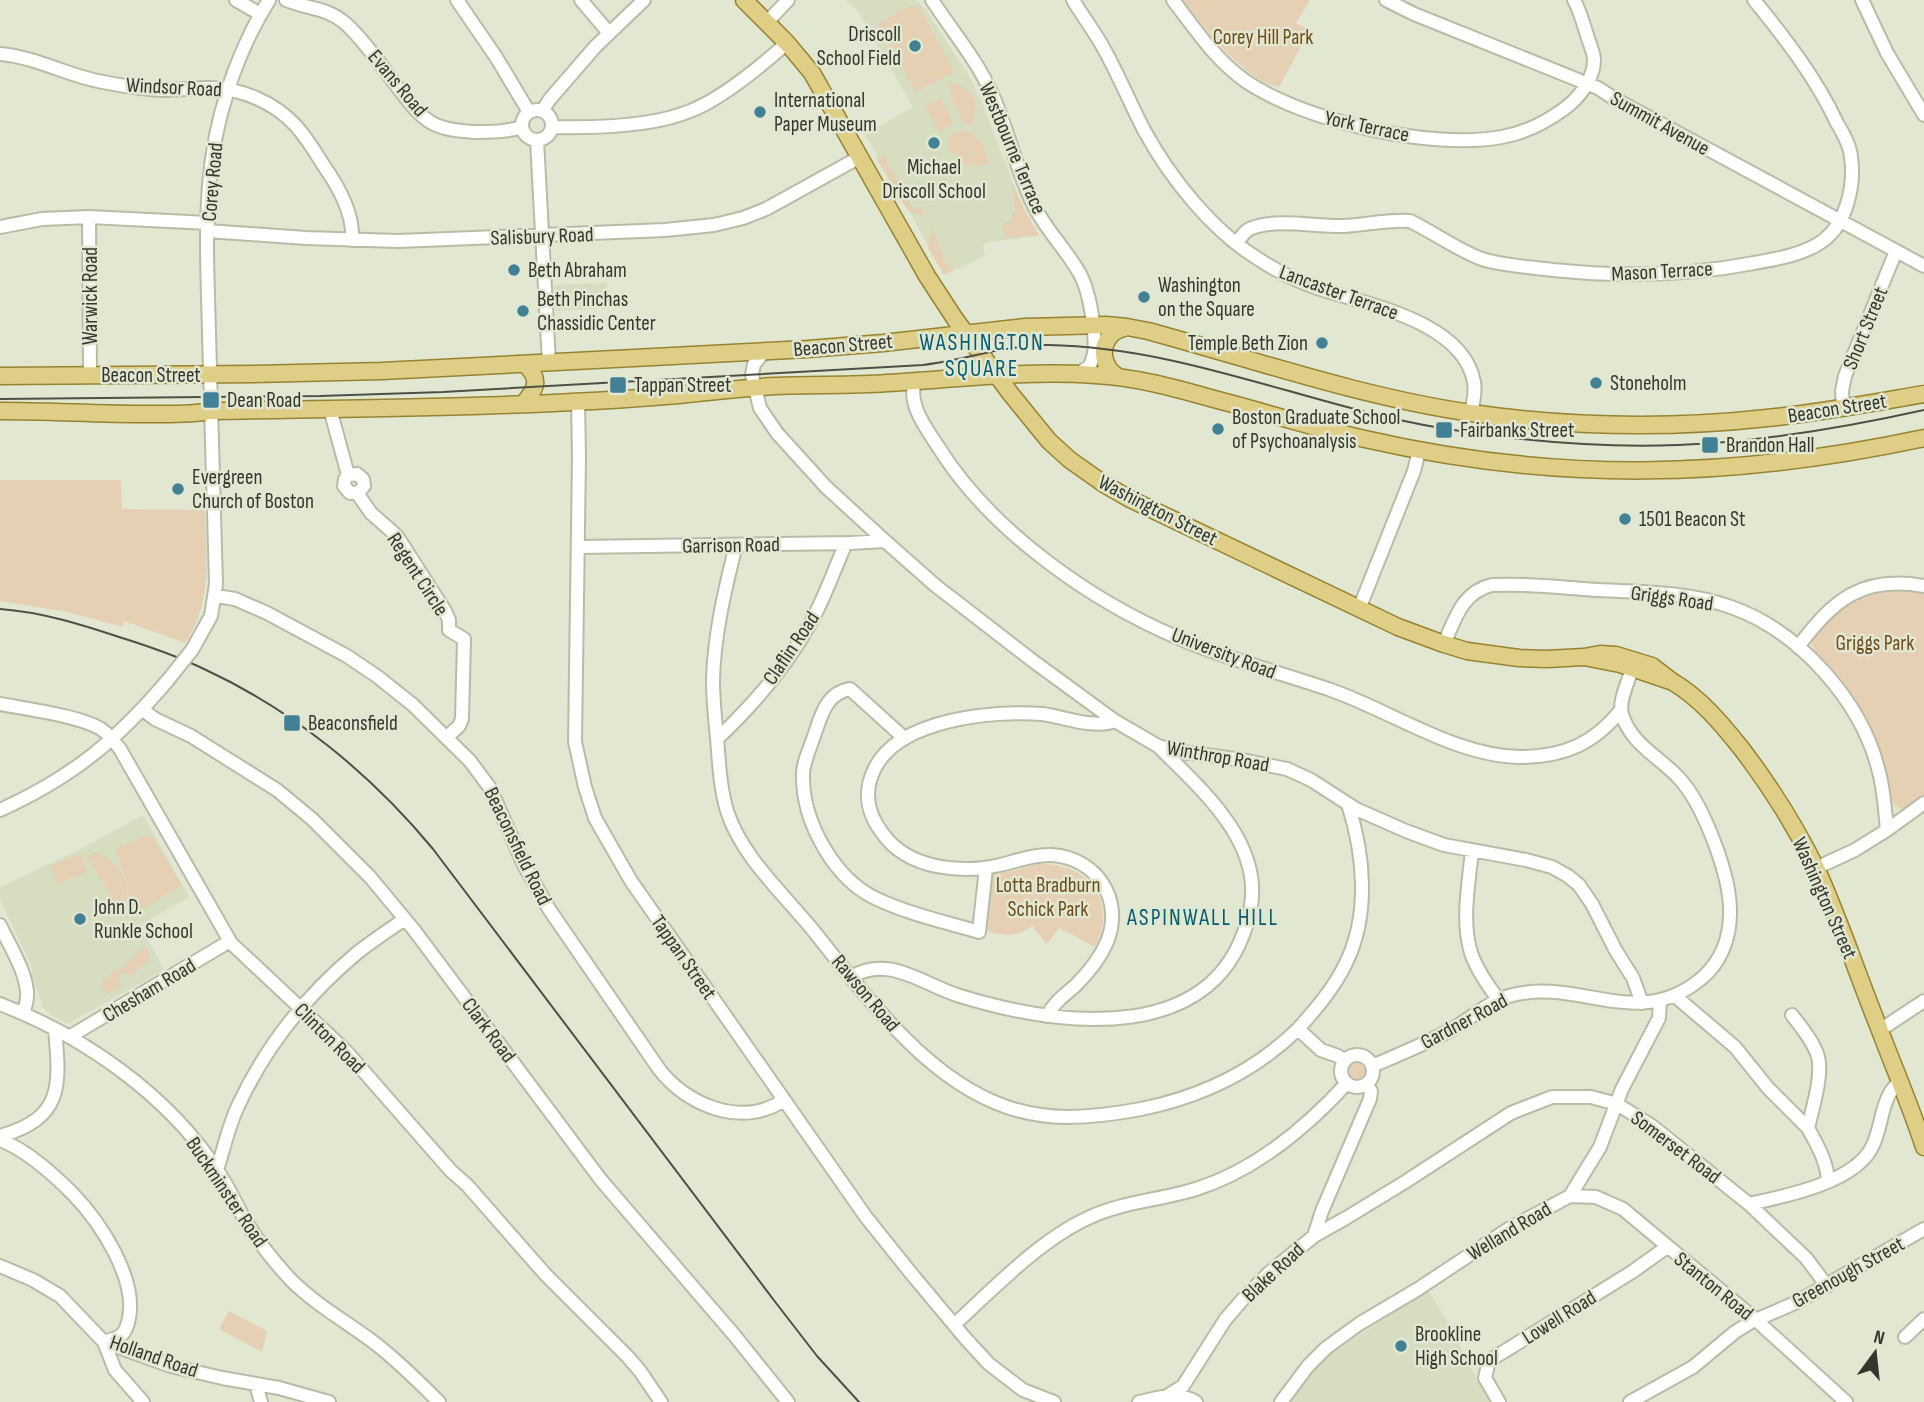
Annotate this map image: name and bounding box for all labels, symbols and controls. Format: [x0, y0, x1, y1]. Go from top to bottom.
place label: Driscoll School Field [817, 22, 901, 71]
park label: Corey Hill Park [1213, 25, 1313, 50]
marker: Driscoll School Field [907, 38, 923, 54]
street label: Evans Road [363, 45, 433, 122]
street label: Windsor Road [125, 73, 223, 102]
street label: Westbourne Terrace [974, 78, 1052, 218]
street label: Summit Avenue [1606, 86, 1714, 161]
place label: International Paper Museum [774, 88, 877, 137]
marker: International Paper Museum [752, 104, 768, 120]
street label: York Terrace [1322, 105, 1412, 148]
marker: Michael Driscoll School [926, 135, 942, 151]
street label: Corey Road [197, 142, 228, 223]
place label: Michael Driscoll School [882, 155, 986, 204]
street label: Salisbury Road [490, 222, 594, 251]
street label: Warwick Road [78, 247, 103, 345]
street label: Mason Terrace [1611, 256, 1713, 287]
place label: Beth Abraham [528, 258, 627, 283]
street label: Lancaster Terrace [1276, 259, 1402, 326]
marker: Beth Abraham [506, 262, 522, 278]
place label: Washington on the Square [1158, 273, 1255, 322]
street label: Short Street [1838, 283, 1893, 373]
place label: Beth Pinchas Chassidic Center [537, 287, 656, 336]
marker: Washington on the Square [1136, 289, 1152, 305]
marker: Beth Pinchas Chassidic Center [515, 303, 531, 319]
street label: Beacon Street [792, 329, 894, 362]
district label: WASHINGTON SQUARE [919, 329, 1045, 383]
place label: Temple Beth Zion [1188, 331, 1308, 356]
marker: Temple Beth Zion [1314, 335, 1330, 351]
street label: Beacon Street [101, 363, 201, 388]
place label: Stoneholm [1610, 371, 1686, 396]
place label: Tappan Street [634, 373, 731, 398]
marker: Tappan Street [608, 375, 628, 395]
marker: Stoneholm [1588, 375, 1604, 391]
place label: Dean Road [227, 388, 301, 413]
street label: Beacon Street [1786, 388, 1888, 429]
marker: Dean Road [201, 390, 221, 410]
place label: Boston Graduate School of Psychoanalysis [1232, 405, 1401, 454]
place label: Fairbanks Street [1460, 418, 1574, 443]
marker: Fairbanks Street [1434, 420, 1454, 440]
marker: Boston Graduate School of Psychoanalysis [1210, 421, 1226, 437]
place label: Brandon Hall [1726, 433, 1814, 458]
marker: Brandon Hall [1700, 435, 1720, 455]
place label: Evergreen Church of Boston [192, 465, 314, 514]
street label: Washington Street [1094, 470, 1222, 551]
marker: Evergreen Church of Boston [170, 481, 186, 497]
place label: 1501 Beacon St [1639, 507, 1745, 532]
marker: 1501 Beacon St [1617, 511, 1633, 527]
street label: Regent Circle [381, 528, 454, 621]
street label: Garrison Road [682, 532, 780, 559]
street label: Griggs Road [1629, 580, 1715, 617]
street label: Claflin Road [758, 607, 825, 690]
street label: University Road [1168, 622, 1280, 685]
park label: Griggs Park [1836, 631, 1914, 656]
place label: Beaconsfield [308, 711, 398, 736]
marker: Beaconsfield [282, 713, 302, 733]
street label: Winthrop Road [1165, 735, 1271, 778]
street label: Beaconsfield Road [478, 783, 557, 909]
street label: Washington Street [1787, 834, 1863, 963]
park label: Lotta Bradburn Schick Park [996, 873, 1100, 922]
place label: John D. Runkle School [93, 895, 193, 944]
district label: ASPINWALL HILL [1126, 904, 1279, 932]
street label: Tappan Street [645, 910, 722, 1004]
marker: John D. Runkle School [72, 911, 88, 927]
street label: Rawson Road [826, 950, 905, 1037]
street label: Chesham Road [98, 953, 200, 1028]
street label: Gardner Road [1417, 988, 1512, 1055]
street label: Clark Road [456, 993, 521, 1068]
street label: Clinton Road [289, 998, 370, 1079]
street label: Somerset Road [1626, 1106, 1726, 1189]
street label: Buckminster Road [181, 1132, 273, 1252]
street label: Welland Road [1463, 1197, 1556, 1266]
street label: Greenough Street [1788, 1231, 1909, 1314]
street label: Blake Road [1237, 1237, 1310, 1307]
street label: Stanton Road [1669, 1247, 1758, 1326]
street label: Lowell Road [1518, 1285, 1601, 1350]
north arrow [1840, 1318, 1910, 1388]
place label: Brookline High School [1415, 1322, 1498, 1371]
text: N [1871, 1326, 1887, 1350]
street label: Holland Road [107, 1330, 201, 1383]
marker: Brookline High School [1393, 1338, 1409, 1354]

